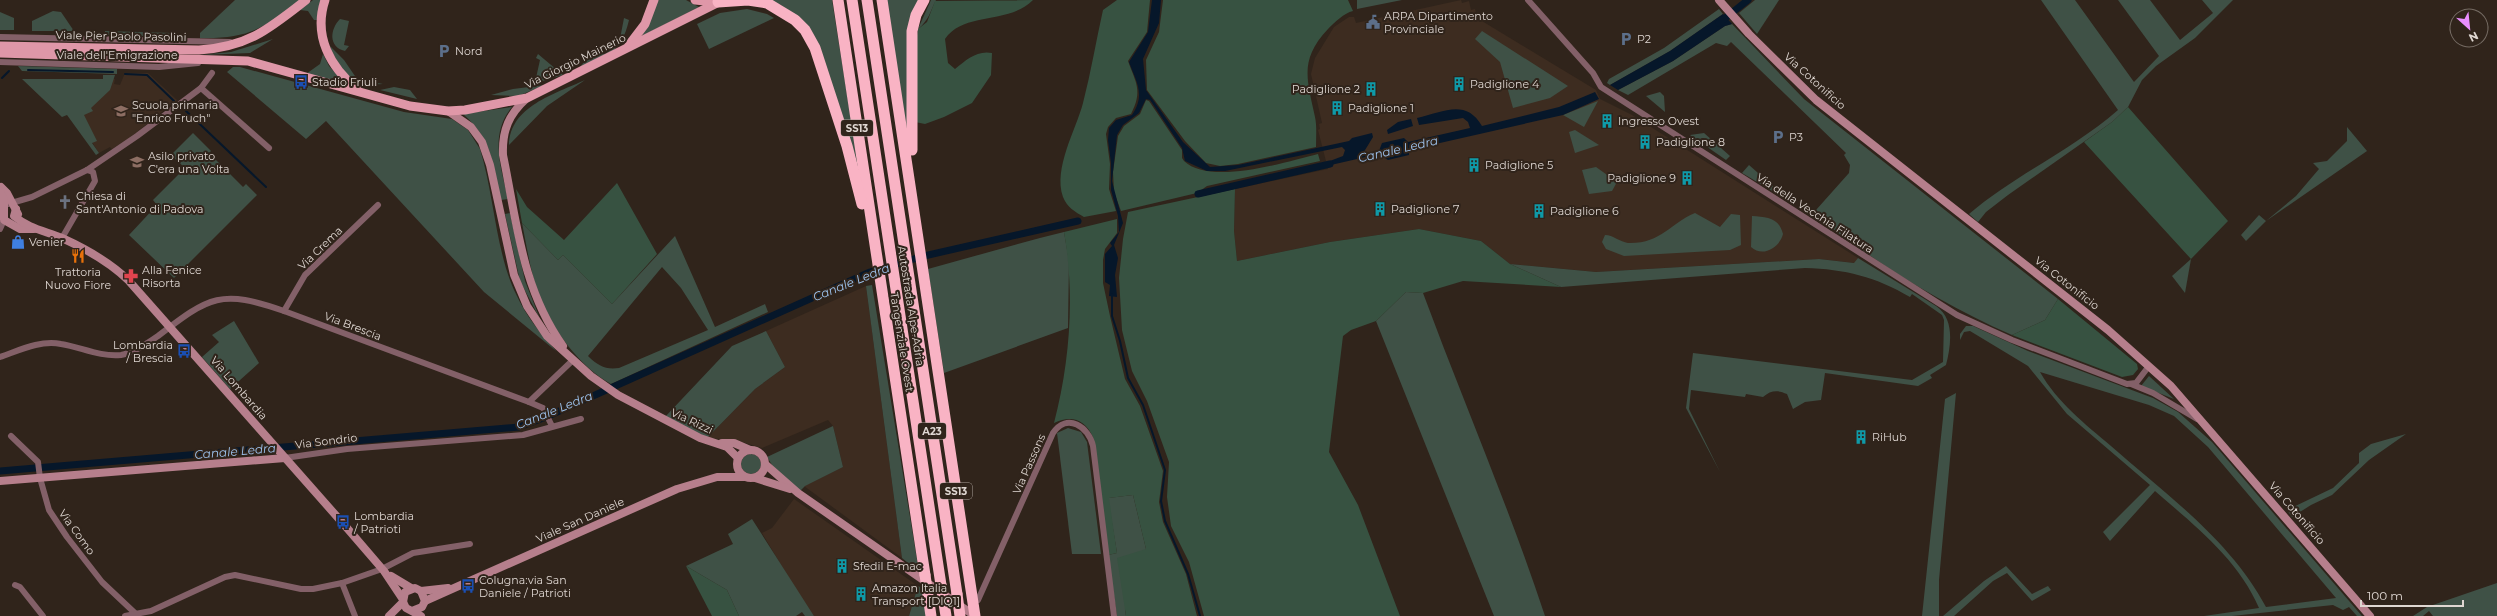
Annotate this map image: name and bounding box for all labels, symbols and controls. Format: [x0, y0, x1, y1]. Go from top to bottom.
north arrow [2449, 8, 2489, 48]
place label: ARPA Dipartimento Provinciale [1384, 9, 1493, 36]
public building icon: ARPA Dipartimento Provinciale [1365, 14, 1381, 30]
street label: Viale Pier Paolo Pasolini [55, 28, 187, 44]
text: N [2466, 29, 2481, 45]
street label: Via Giorgio Mainerio [522, 30, 628, 92]
parking icon: P2 [1618, 31, 1634, 47]
place label: P2 [1637, 32, 1651, 46]
parking icon: Nord [436, 43, 452, 59]
place label: Nord [455, 44, 483, 58]
street label: Viale dell'Emigrazione [56, 48, 178, 62]
street label: Via Cotonificio [1781, 50, 1849, 112]
bus stop icon: Stadio Friuli [293, 74, 309, 90]
place label: Stadio Friuli [312, 75, 377, 89]
building icon: Padiglione 4 [1451, 76, 1467, 92]
place label: Padiglione 4 [1470, 77, 1540, 91]
building icon: Padiglione 2 [1363, 81, 1379, 97]
place label: Padiglione 2 [1292, 82, 1360, 96]
place label: Scuola primaria "Enrico Fruch" [132, 98, 218, 125]
building icon: Padiglione 1 [1329, 100, 1345, 116]
place label: Padiglione 1 [1348, 101, 1414, 115]
school or university icon: Scuola primaria "Enrico Fruch" [113, 103, 129, 119]
building icon: Ingresso Ovest [1599, 113, 1615, 129]
place label: Ingresso Ovest [1618, 114, 1700, 128]
road number: SS13 [841, 120, 873, 136]
parking icon: P3 [1770, 129, 1786, 145]
place label: P3 [1789, 130, 1803, 144]
water label: Canale Ledra [1357, 133, 1439, 165]
building icon: Padiglione 8 [1637, 134, 1653, 150]
place label: Padiglione 8 [1656, 135, 1725, 149]
place label: Asilo privato C'era una Volta [148, 149, 230, 176]
school or university icon: Asilo privato C'era una Volta [129, 154, 145, 170]
building icon: Padiglione 5 [1466, 157, 1482, 173]
place label: Padiglione 5 [1485, 158, 1553, 172]
building icon: Padiglione 9 [1679, 170, 1695, 186]
street label: Via della Vecchia Filatura [1754, 170, 1876, 256]
place label: Padiglione 9 [1607, 171, 1676, 185]
place label: Chiesa di Sant'Antonio di Padova [76, 189, 204, 216]
church icon: Chiesa di Sant'Antonio di Padova [57, 194, 73, 210]
building icon: Padiglione 7 [1372, 201, 1388, 217]
place label: Padiglione 7 [1391, 202, 1459, 216]
building icon: Padiglione 6 [1531, 203, 1547, 219]
place label: Padiglione 6 [1550, 204, 1619, 218]
street label: Via Crema [295, 223, 345, 273]
shop icon: Venier [10, 234, 26, 250]
place label: Venier [29, 235, 64, 249]
street label: Autostrada Alpe-Adria [895, 245, 927, 367]
restaurant icon: Trattoria Nuovo Fiore [70, 248, 86, 264]
street label: Via Cotonificio [2032, 253, 2102, 313]
water label: Canale Ledra [810, 260, 892, 304]
place label: Alla Fenice Risorta [142, 263, 202, 290]
place label: Trattoria Nuovo Fiore [45, 265, 112, 292]
pharmacy icon: Alla Fenice Risorta [123, 268, 139, 284]
street label: Tangenziale Ovest [887, 291, 917, 393]
street label: Via Brescia [323, 309, 383, 343]
place label: Lombardia / Brescia [113, 338, 173, 365]
bus stop icon: Lombardia / Brescia [176, 343, 192, 359]
street label: Via Lombardia [208, 353, 270, 423]
water label: Canale Ledra [513, 388, 595, 432]
street label: Via Rizzi [669, 405, 715, 437]
road number: A23 [918, 423, 946, 439]
building icon: RiHub [1853, 429, 1869, 445]
street label: Via Sondrio [294, 430, 358, 452]
place label: RiHub [1872, 430, 1907, 444]
street label: Via Passons [1009, 431, 1049, 496]
water label: Canale Ledra [194, 440, 276, 462]
street label: Via Cotonificio [2266, 479, 2328, 547]
road number: SS13 [940, 483, 972, 499]
street label: Viale San Daniele [534, 494, 627, 546]
street label: Via Como [56, 507, 98, 558]
place label: Lombardia / Patrioti [353, 509, 414, 536]
bus stop icon: Lombardia / Patrioti [335, 514, 351, 530]
building icon: Sfedil E-mac [834, 558, 850, 574]
place label: Sfedil E-mac [853, 559, 922, 573]
place label: Colugna:via San Daniele / Patrioti [479, 573, 571, 600]
bus stop icon: Colugna:via San Daniele / Patrioti [460, 578, 476, 594]
place label: Amazon Italia Transport [DIQ1] [872, 581, 960, 608]
scale bar [2361, 582, 2463, 608]
building icon: Amazon Italia Transport [DIQ1] [853, 586, 869, 602]
text: 100 m [2367, 588, 2403, 603]

